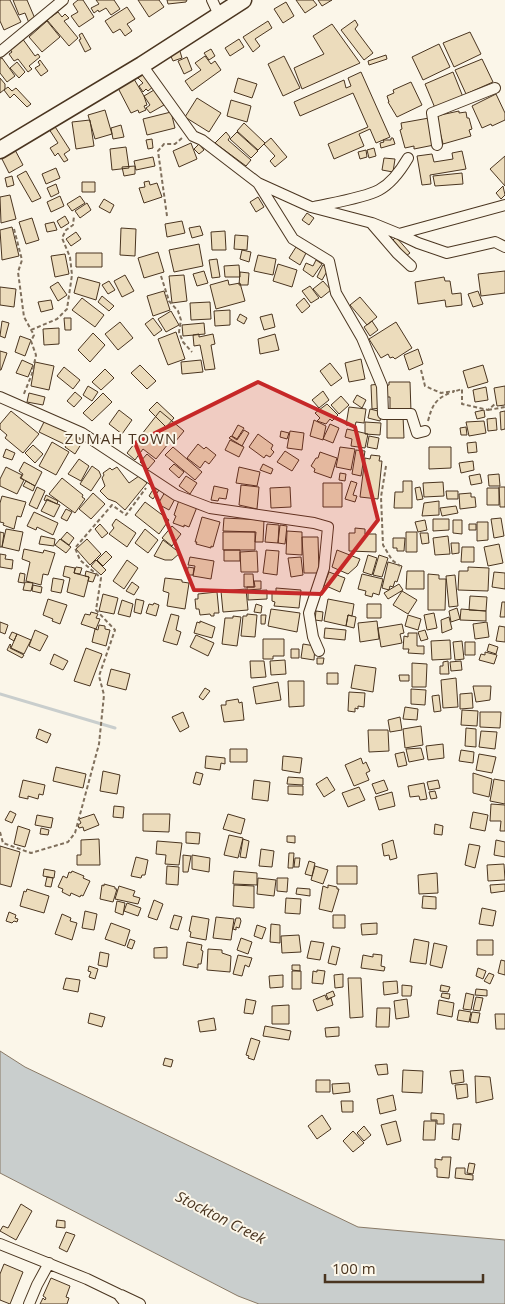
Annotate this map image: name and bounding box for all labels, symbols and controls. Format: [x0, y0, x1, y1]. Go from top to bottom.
district label: ZUMAH TOWN [65, 428, 177, 448]
water label: Stockton Creek [173, 1186, 270, 1248]
scale bar [325, 1252, 482, 1284]
text: 100 m [332, 1258, 376, 1278]

